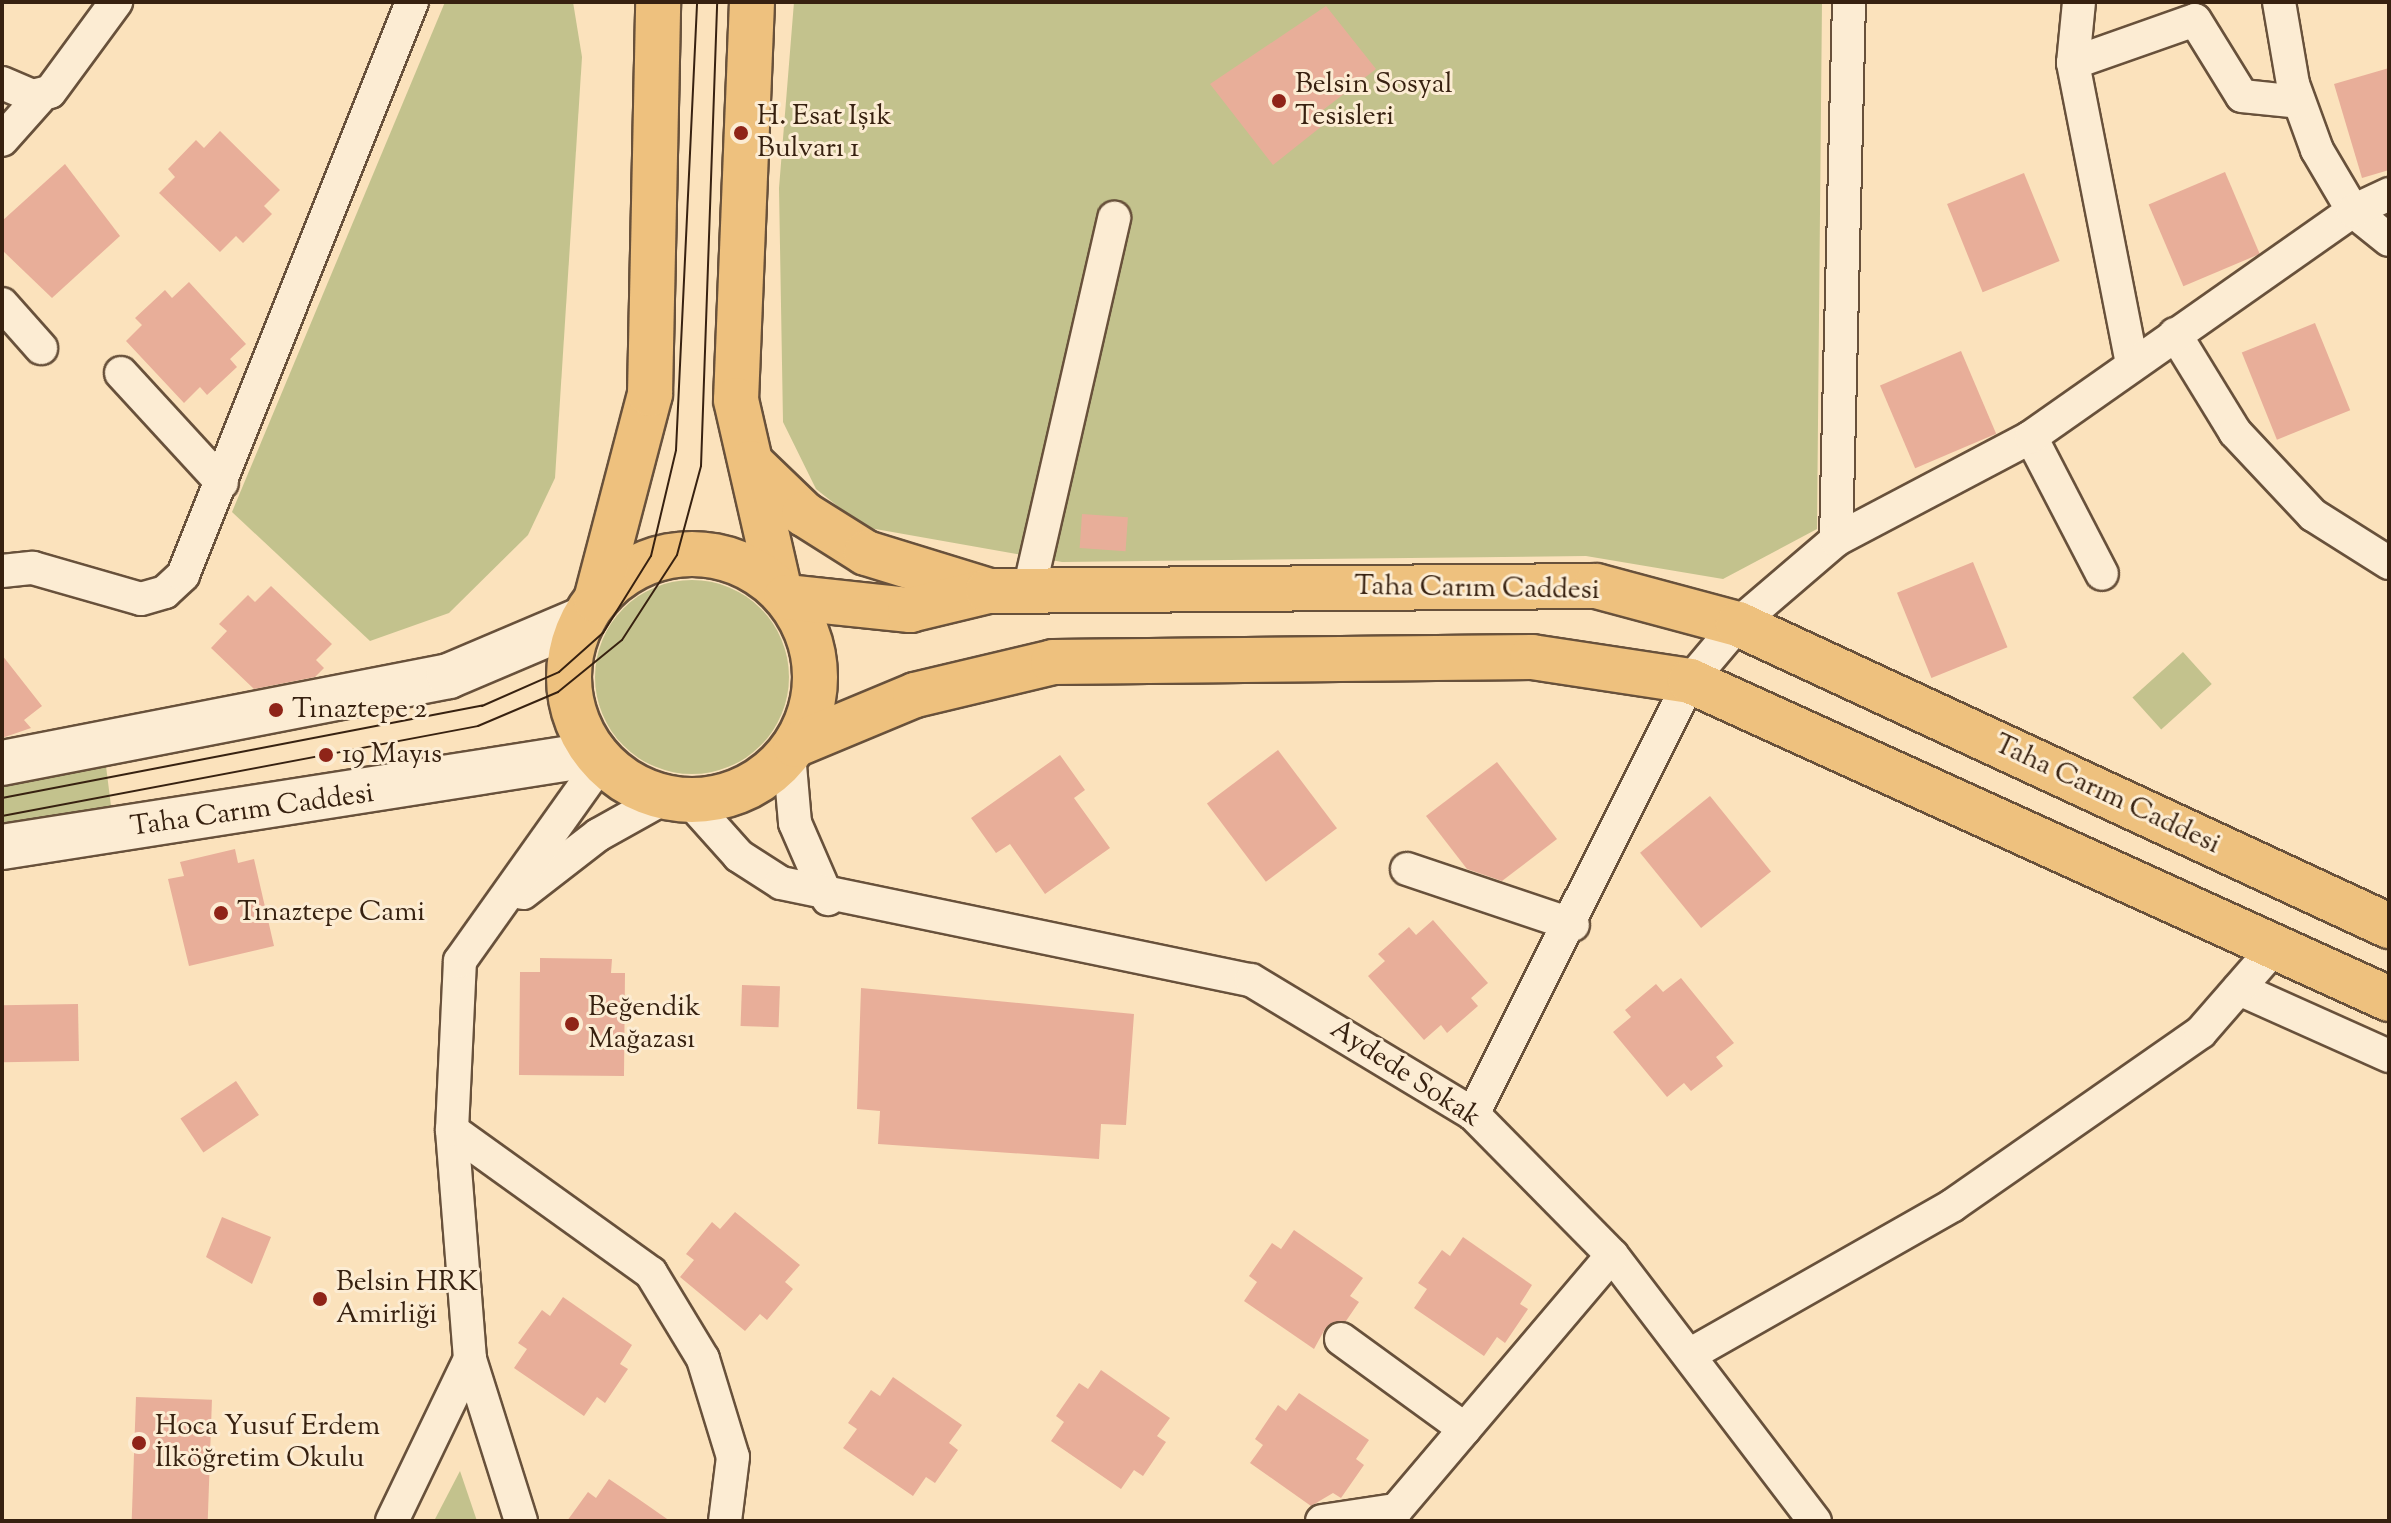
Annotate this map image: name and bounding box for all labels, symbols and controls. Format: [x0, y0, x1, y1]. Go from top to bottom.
place label: Belsin Sosyal Tesisleri [1295, 68, 1452, 134]
marker: Belsin Sosyal Tesisleri [1270, 92, 1288, 110]
place label: H. Esat Işık Bulvarı 1 [757, 100, 892, 166]
marker: H. Esat Işık Bulvarı 1 [732, 124, 750, 142]
street label: Taha Carım Caddesi [1354, 570, 1600, 608]
place label: Tınaztepe 2 [292, 693, 427, 727]
marker: Tınaztepe 2 [267, 701, 285, 719]
street label: Taha Carım Caddesi [1989, 728, 2225, 862]
place label: 19 Mayıs [342, 738, 442, 772]
marker: 19 Mayıs [317, 746, 335, 764]
street label: Taha Carım Caddesi [128, 777, 376, 845]
place label: Tınaztepe Cami [237, 896, 425, 930]
marker: Tınaztepe Cami [212, 904, 230, 922]
place label: Beğendik Mağazası [588, 991, 701, 1057]
street label: Aydede Sokak [1323, 1013, 1487, 1135]
marker: Beğendik Mağazası [563, 1015, 581, 1033]
place label: Belsin HRK Amirliği [336, 1266, 478, 1332]
marker: Belsin HRK Amirliği [311, 1290, 329, 1308]
place label: Hoca Yusuf Erdem İlköğretim Okulu [155, 1410, 380, 1476]
marker: Hoca Yusuf Erdem İlköğretim Okulu [130, 1434, 148, 1452]

